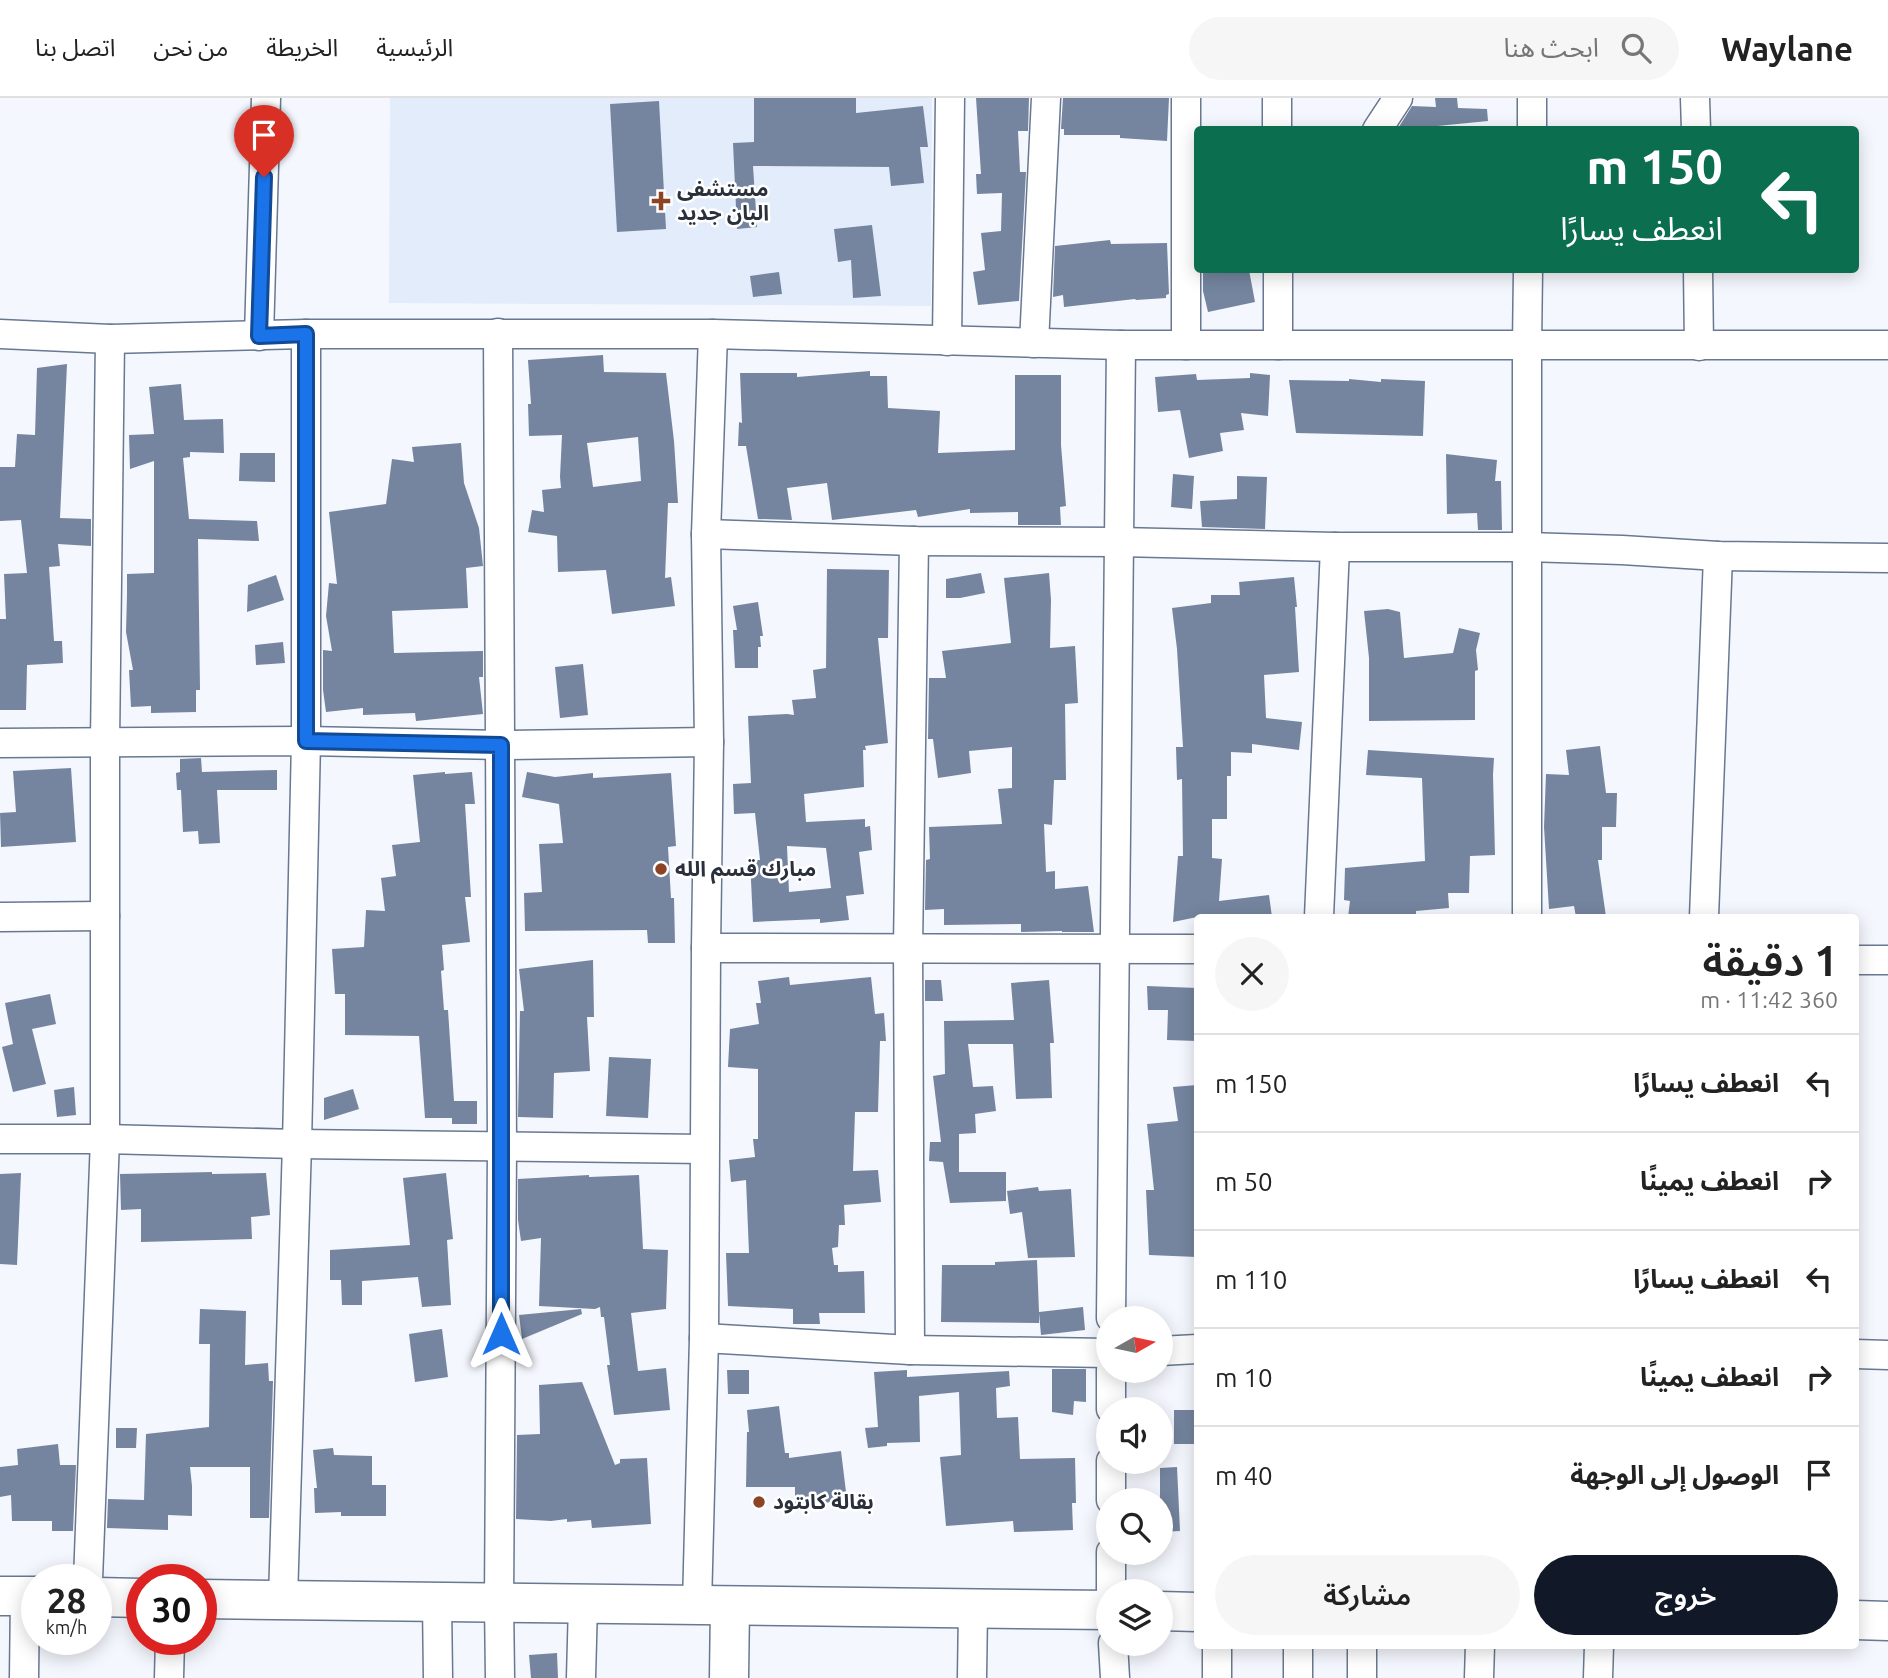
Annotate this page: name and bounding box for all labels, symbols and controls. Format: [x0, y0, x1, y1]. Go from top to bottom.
search box [1189, 17, 1679, 80]
icon: search [1617, 29, 1655, 67]
text: Waylane [1721, 30, 1853, 67]
text: ابحث هنا [1504, 33, 1599, 62]
text: اتصل بنا [35, 34, 115, 61]
text: من نحن [153, 34, 228, 61]
text: الخريطة [266, 34, 338, 61]
text: الرئيسية [376, 34, 453, 61]
pin [234, 105, 294, 177]
icon: arrive [245, 116, 283, 154]
text: 150 m [1586, 138, 1723, 193]
icon: left [1747, 154, 1838, 245]
place label: مستشفى البان جديد [677, 176, 769, 225]
marker: مستشفى البان جديد [651, 191, 671, 211]
text: انعطف يسارًا [1560, 210, 1723, 246]
place label: مبارك قسم الله [675, 856, 816, 884]
marker: مبارك قسم الله [653, 861, 669, 877]
button: close [1215, 937, 1289, 1011]
text: 1 دقيقة [1702, 937, 1838, 984]
text: 360 m · 11:42 [1700, 987, 1838, 1012]
icon: left [1800, 1064, 1838, 1102]
text: انعطف يسارًا [1633, 1068, 1779, 1097]
text: 150 m [1215, 1069, 1287, 1098]
icon: right [1800, 1162, 1838, 1200]
text: انعطف يمينًا [1640, 1166, 1779, 1195]
text: 50 m [1215, 1167, 1273, 1196]
icon: left [1800, 1260, 1838, 1298]
text: انعطف يسارًا [1633, 1264, 1779, 1293]
text: 110 m [1215, 1265, 1287, 1294]
position arrow [464, 1297, 538, 1371]
north arrow [1096, 1306, 1172, 1382]
map controls [1096, 1306, 1173, 1656]
icon: right [1800, 1358, 1838, 1396]
text: انعطف يمينًا [1640, 1362, 1779, 1391]
text: 10 m [1215, 1363, 1273, 1392]
button: sound [1096, 1397, 1173, 1474]
icon: arrive [1800, 1456, 1838, 1494]
text: الوصول إلى الوجهة [1570, 1460, 1779, 1489]
text: 40 m [1215, 1461, 1273, 1490]
button: search [1096, 1488, 1173, 1565]
place label: بقالة كابتود [773, 1489, 874, 1514]
marker: بقالة كابتود [751, 1494, 767, 1510]
button: مشاركة [1215, 1555, 1520, 1635]
button: خروج [1534, 1555, 1838, 1635]
speed limit sign: 30 [126, 1564, 217, 1655]
button: layers [1096, 1579, 1173, 1656]
text: 28 [47, 1580, 86, 1620]
text: km/h [46, 1617, 87, 1637]

